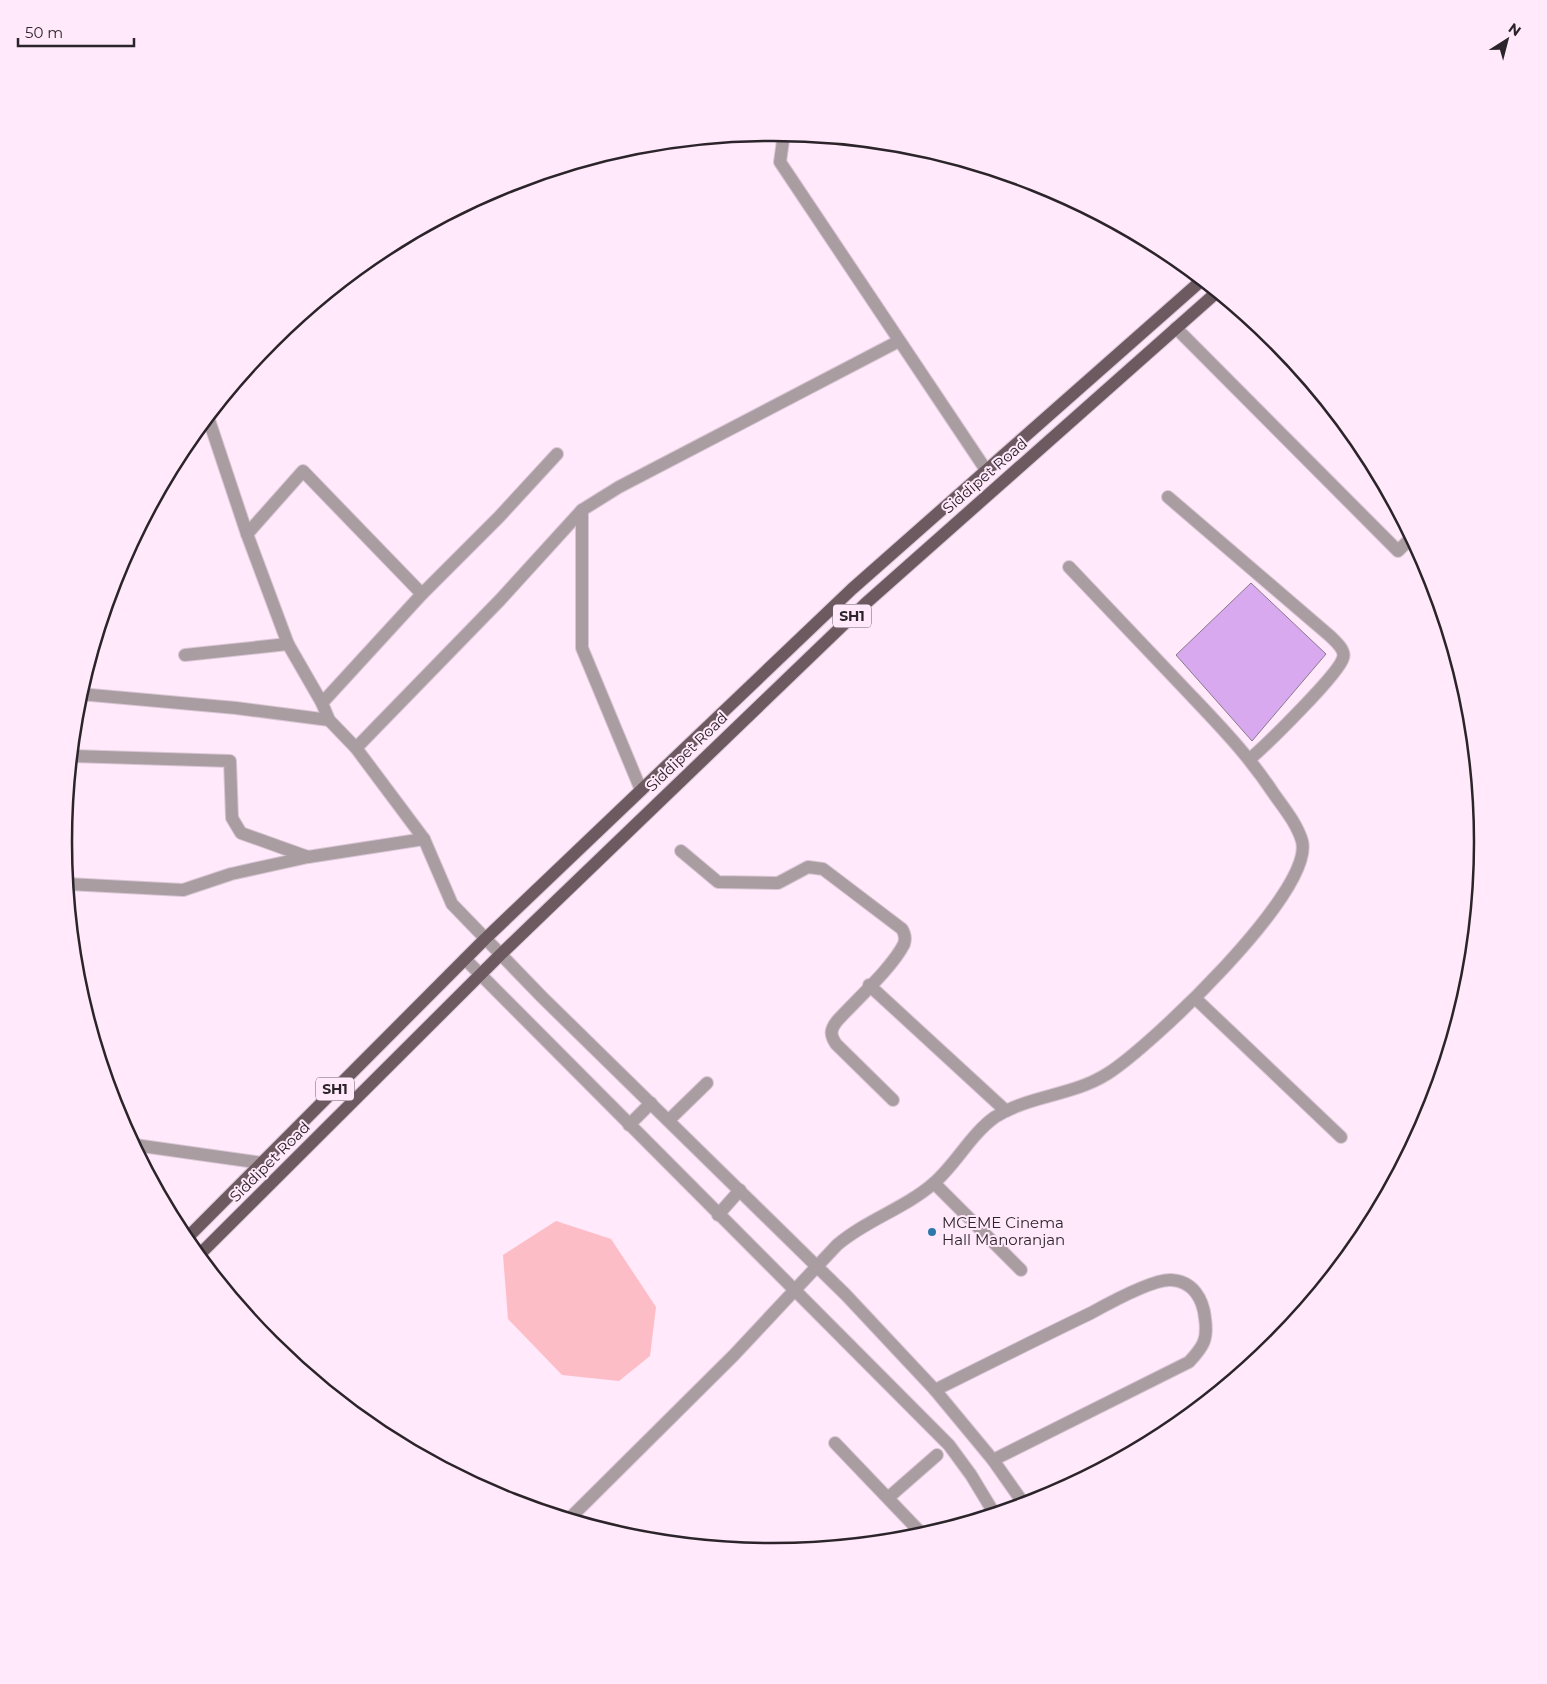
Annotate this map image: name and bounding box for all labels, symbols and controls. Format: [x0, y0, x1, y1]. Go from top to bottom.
scale bar [18, 15, 134, 47]
north arrow [1482, 15, 1532, 65]
text: N [1505, 19, 1525, 40]
text: 50 m [25, 23, 63, 42]
street label: Siddipet Road [938, 434, 1031, 518]
road number: SH1 [833, 604, 871, 628]
street label: Siddipet Road [642, 708, 731, 795]
road number: SH1 [316, 1078, 354, 1100]
street label: Siddipet Road [225, 1117, 314, 1206]
place label: MCEME Cinema Hall Manoranjan [942, 1213, 1065, 1249]
marker: MCEME Cinema Hall Manoranjan [926, 1226, 938, 1238]

